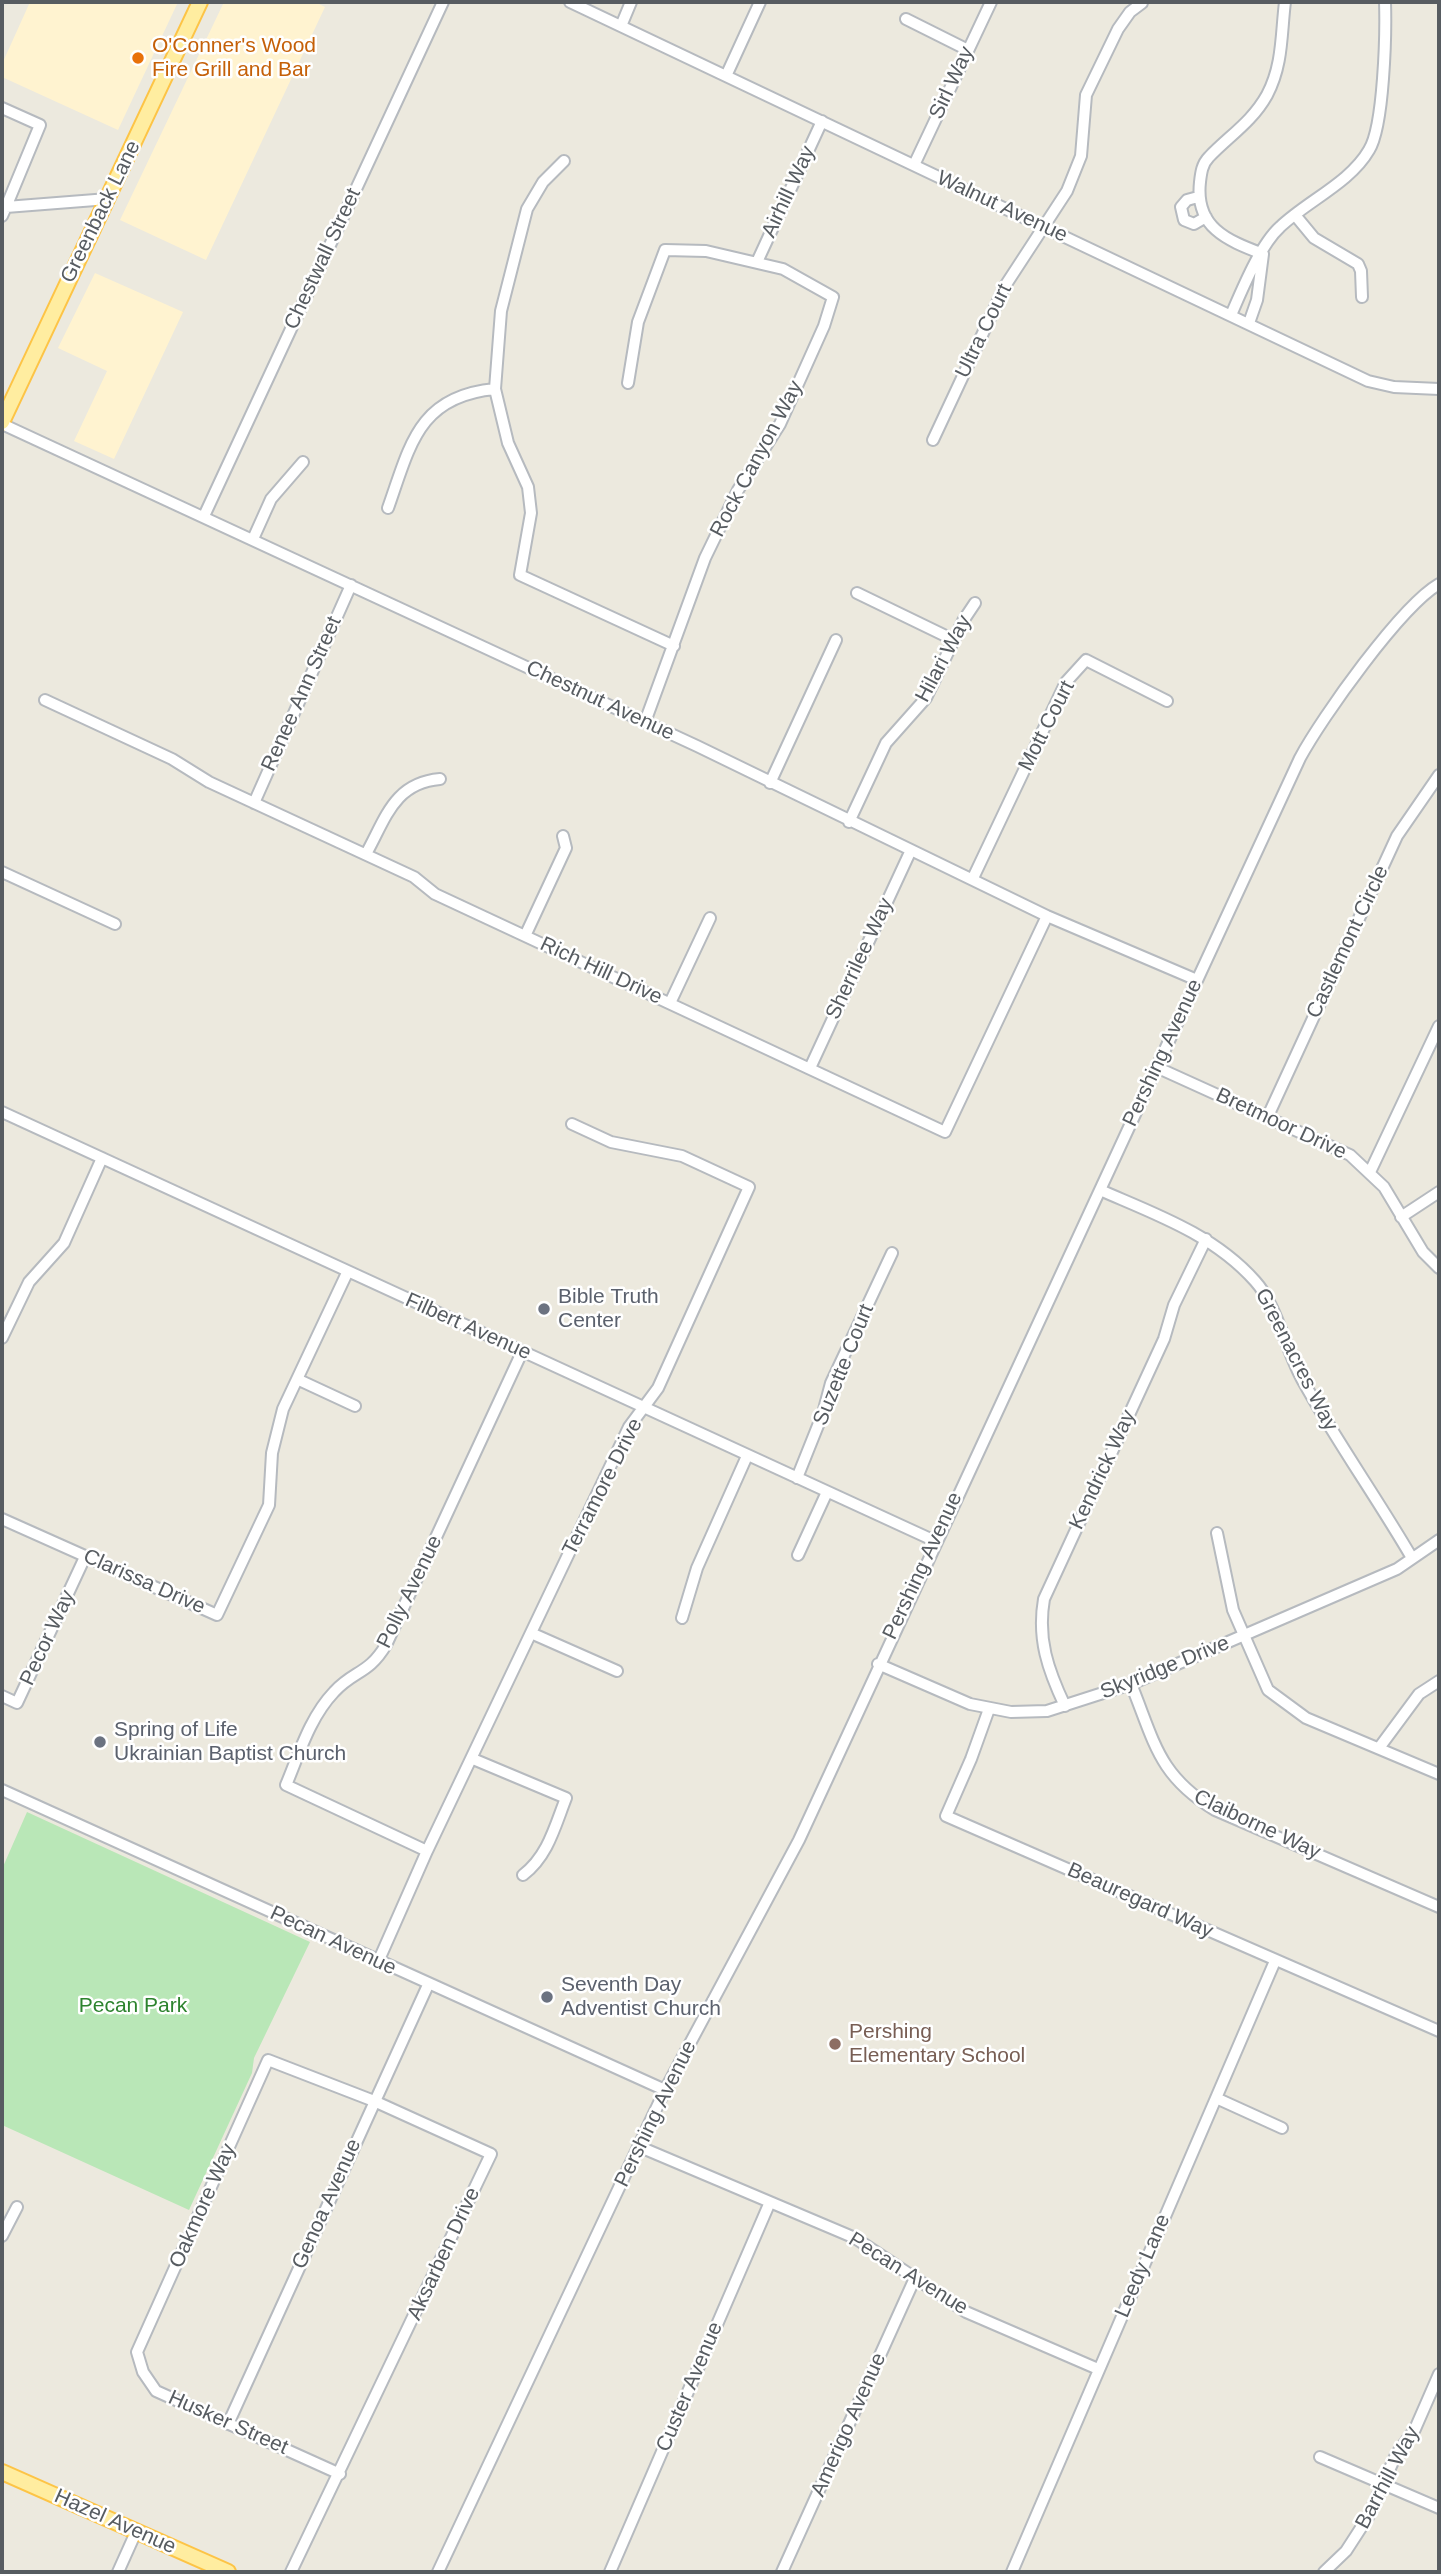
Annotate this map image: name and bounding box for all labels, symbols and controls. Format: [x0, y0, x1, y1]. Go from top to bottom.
place label: O'Conner's Wood Fire Grill and Bar [152, 33, 316, 83]
street label: Sirl Way [924, 43, 980, 123]
marker: O'Conner's Wood Fire Grill and Bar [130, 50, 146, 66]
street label: Greenback Lane [56, 137, 146, 287]
street label: Airhill Way [757, 142, 821, 242]
street label: Walnut Avenue [933, 166, 1071, 248]
street label: Chestwall Street [279, 184, 367, 334]
street label: Ultra Court [950, 280, 1018, 382]
street label: Rock Canyon Way [705, 377, 809, 541]
street label: Hilari Way [911, 611, 977, 707]
street label: Renee Ann Street [257, 613, 347, 775]
street label: Chestnut Avenue [522, 656, 678, 746]
street label: Mott Court [1014, 677, 1080, 775]
street label: Castlemont Circle [1302, 862, 1394, 1022]
street label: Sherrilee Way [821, 894, 899, 1024]
street label: Rich Hill Drive [536, 932, 666, 1010]
street label: Pershing Avenue [1118, 975, 1208, 1131]
street label: Bretmoor Drive [1212, 1083, 1350, 1165]
place label: Bible Truth Center [558, 1284, 659, 1334]
street label: Greenacres Way [1249, 1284, 1343, 1436]
street label: Filbert Avenue [401, 1288, 535, 1366]
marker: Bible Truth Center [536, 1301, 552, 1317]
street label: Suzette Court [808, 1301, 880, 1429]
street label: Kendrick Way [1064, 1406, 1142, 1534]
street label: Terramore Drive [558, 1414, 648, 1560]
street label: Pershing Avenue [878, 1488, 968, 1644]
street label: Polly Avenue [372, 1532, 448, 1652]
street label: Clarissa Drive [79, 1544, 209, 1620]
street label: Pecor Way [15, 1586, 81, 1690]
street label: Skyridge Drive [1097, 1631, 1233, 1705]
place label: Spring of Life Ukrainian Baptist Church [114, 1717, 346, 1767]
marker: Spring of Life Ukrainian Baptist Church [92, 1734, 108, 1750]
street label: Claiborne Way [1190, 1785, 1324, 1865]
street label: Beauregard Way [1063, 1858, 1217, 1944]
street label: Pecan Avenue [266, 1901, 400, 1981]
place label: Seventh Day Adventist Church [561, 1972, 721, 2022]
marker: Seventh Day Adventist Church [539, 1989, 555, 2005]
park label: Pecan Park [79, 1993, 187, 2019]
place label: Pershing Elementary School [849, 2019, 1025, 2069]
marker: Pershing Elementary School [827, 2036, 843, 2052]
street label: Pershing Avenue [610, 2037, 702, 2191]
street label: Genoa Avenue [287, 2135, 367, 2273]
street label: Oakmore Way [164, 2140, 242, 2272]
street label: Aksarben Drive [402, 2184, 486, 2324]
street label: Leedy Lane [1110, 2211, 1176, 2321]
street label: Pecan Avenue [844, 2227, 972, 2321]
street label: Custer Avenue [651, 2318, 729, 2456]
street label: Amerigo Avenue [806, 2349, 892, 2501]
street label: Husker Street [164, 2385, 292, 2461]
street label: Barrhill Way [1350, 2422, 1426, 2534]
street label: Hazel Avenue [50, 2484, 180, 2560]

